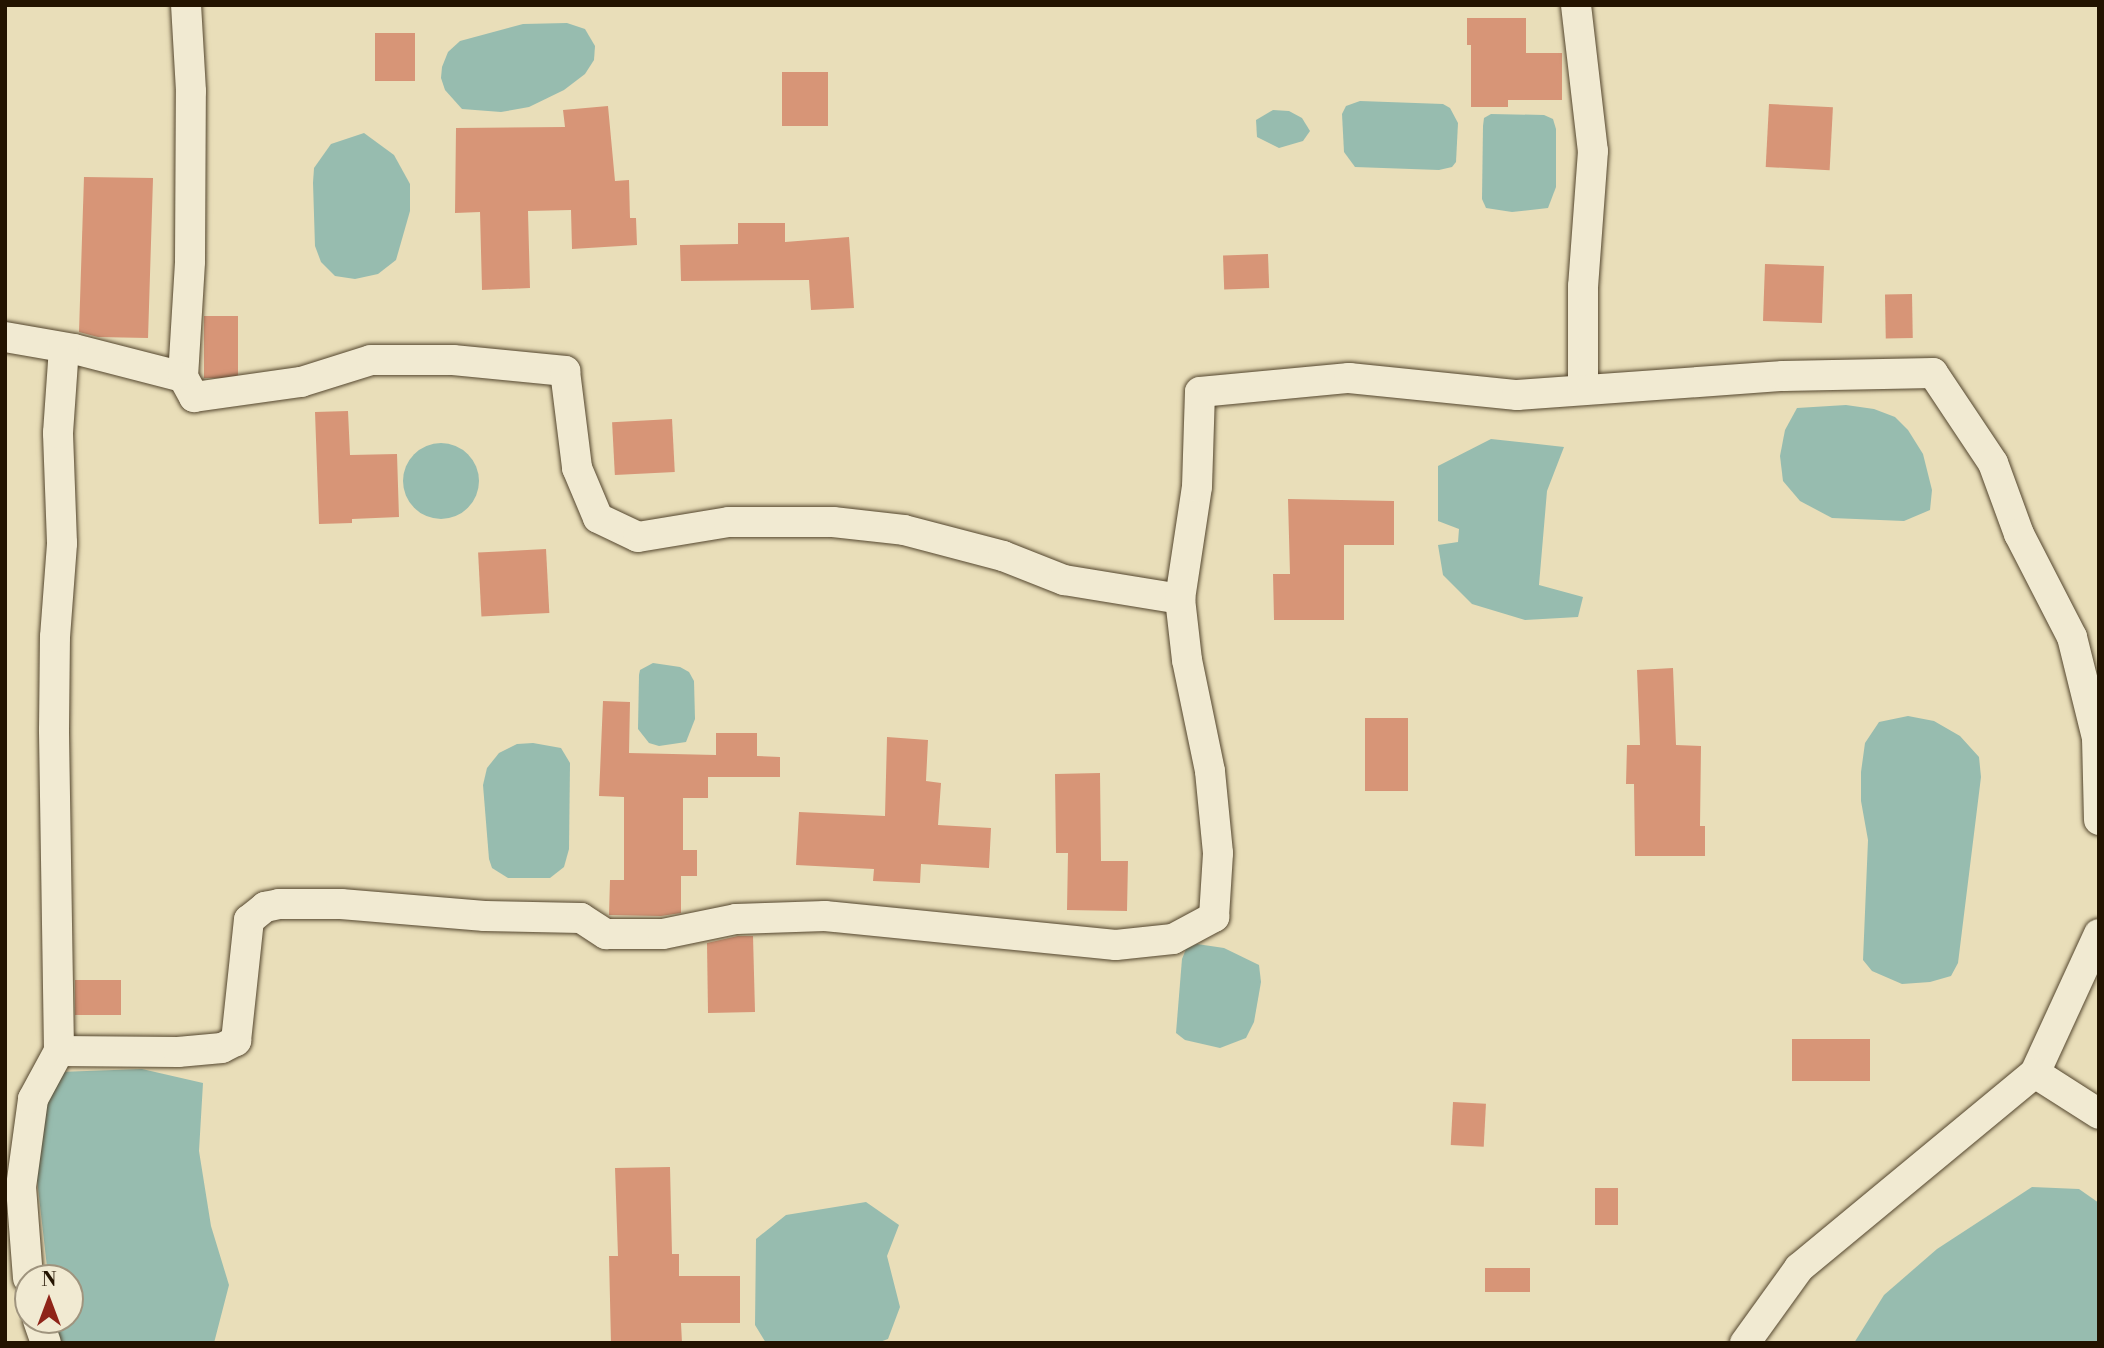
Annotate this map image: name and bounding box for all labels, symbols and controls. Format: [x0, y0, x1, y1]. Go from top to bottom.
north arrow [14, 1264, 84, 1334]
text: N [41, 1268, 57, 1292]

